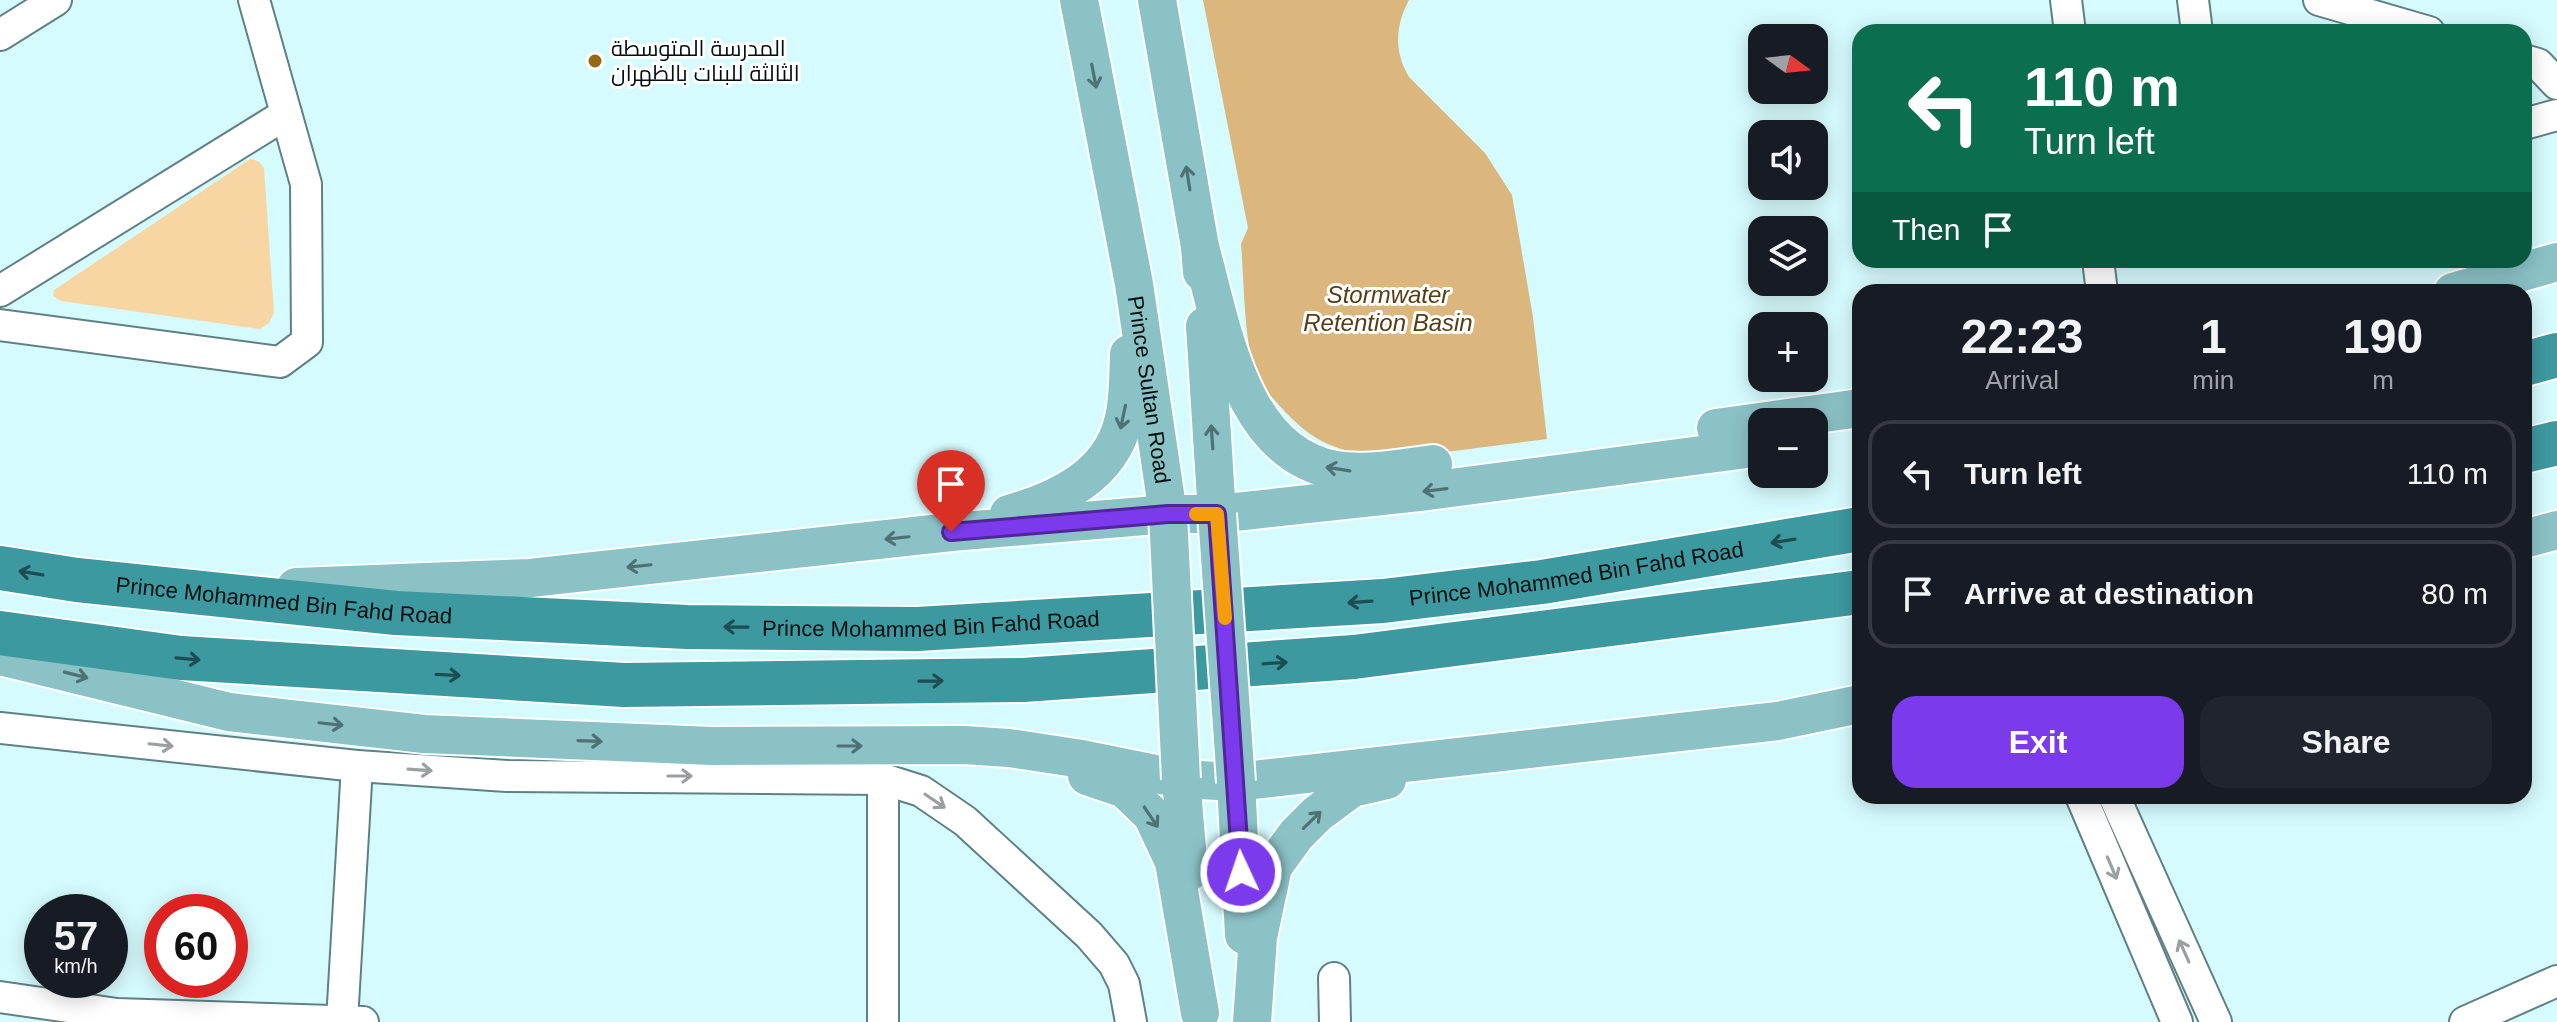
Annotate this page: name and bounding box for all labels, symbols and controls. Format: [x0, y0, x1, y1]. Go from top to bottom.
north arrow [1748, 24, 1828, 104]
map controls [1748, 24, 1828, 488]
place label: المدرسة المتوسطة الثالثة للبنات بالظهران [611, 36, 800, 87]
marker: المدرسة المتوسطة الثالثة للبنات بالظهران [586, 52, 604, 70]
text: 110 m [2024, 55, 2180, 118]
icon: left [1892, 56, 1996, 160]
one-way arrow [1087, 63, 1102, 89]
button: sound [1748, 120, 1828, 200]
text: Turn left [2024, 121, 2155, 162]
one-way arrow [1180, 166, 1195, 191]
icon: arrive [1976, 208, 2020, 252]
text: Then [1892, 213, 1960, 246]
button: layers [1748, 216, 1828, 296]
water label: Stormwater Retention Basin [1303, 281, 1473, 336]
street label: Prince Sultan Road [1123, 294, 1176, 485]
text: 22:23 [1961, 310, 2084, 363]
text: 1 [2200, 310, 2227, 363]
text: 190 [2343, 310, 2423, 363]
button: + [1748, 312, 1828, 392]
text: Arrival [1985, 365, 2059, 395]
text: min [2192, 365, 2234, 395]
text: m [2372, 365, 2394, 395]
one-way arrow [1115, 404, 1130, 429]
button: − [1748, 408, 1828, 488]
one-way arrow [1204, 424, 1219, 451]
pin [917, 450, 985, 532]
icon: left [1896, 452, 1940, 496]
text: Turn left [1964, 457, 2082, 490]
text: 110 m [2407, 457, 2488, 490]
one-way arrow [1326, 461, 1352, 476]
icon: arrive [929, 462, 973, 506]
one-way arrow [1423, 483, 1448, 498]
one-way arrow [884, 530, 911, 545]
one-way arrow [1771, 535, 1796, 550]
street label: Prince Mohammed Bin Fahd Road [1408, 536, 1745, 610]
one-way arrow [626, 559, 653, 574]
one-way arrow [19, 565, 44, 580]
street label: Prince Mohammed Bin Fahd Road [115, 572, 453, 628]
icon: arrive [1896, 572, 1940, 616]
text: Arrive at destination [1964, 577, 2254, 610]
text: 80 m [2421, 577, 2488, 610]
one-way arrow [1347, 595, 1374, 610]
street label: Prince Mohammed Bin Fahd Road [762, 606, 1100, 642]
one-way arrow [723, 619, 750, 635]
one-way arrow [174, 652, 201, 667]
one-way arrow [1261, 655, 1288, 670]
one-way arrow [434, 667, 461, 682]
one-way arrow [62, 668, 88, 683]
one-way arrow [917, 674, 944, 689]
button: Exit [1892, 696, 2184, 788]
button: Share [2200, 696, 2492, 788]
one-way arrow [317, 716, 344, 731]
one-way arrow [576, 734, 603, 749]
one-way arrow [147, 737, 174, 752]
one-way arrow [836, 738, 863, 754]
one-way arrow [406, 763, 433, 778]
one-way arrow [666, 768, 693, 784]
one-way arrow [923, 793, 945, 809]
one-way arrow [1142, 806, 1159, 828]
one-way arrow [1302, 811, 1321, 830]
position arrow [1199, 830, 1283, 914]
one-way arrow [2105, 855, 2120, 880]
speed limit sign: 60 [144, 894, 248, 998]
text: 57 [54, 914, 98, 958]
one-way arrow [2176, 939, 2191, 963]
text: km/h [54, 955, 98, 977]

